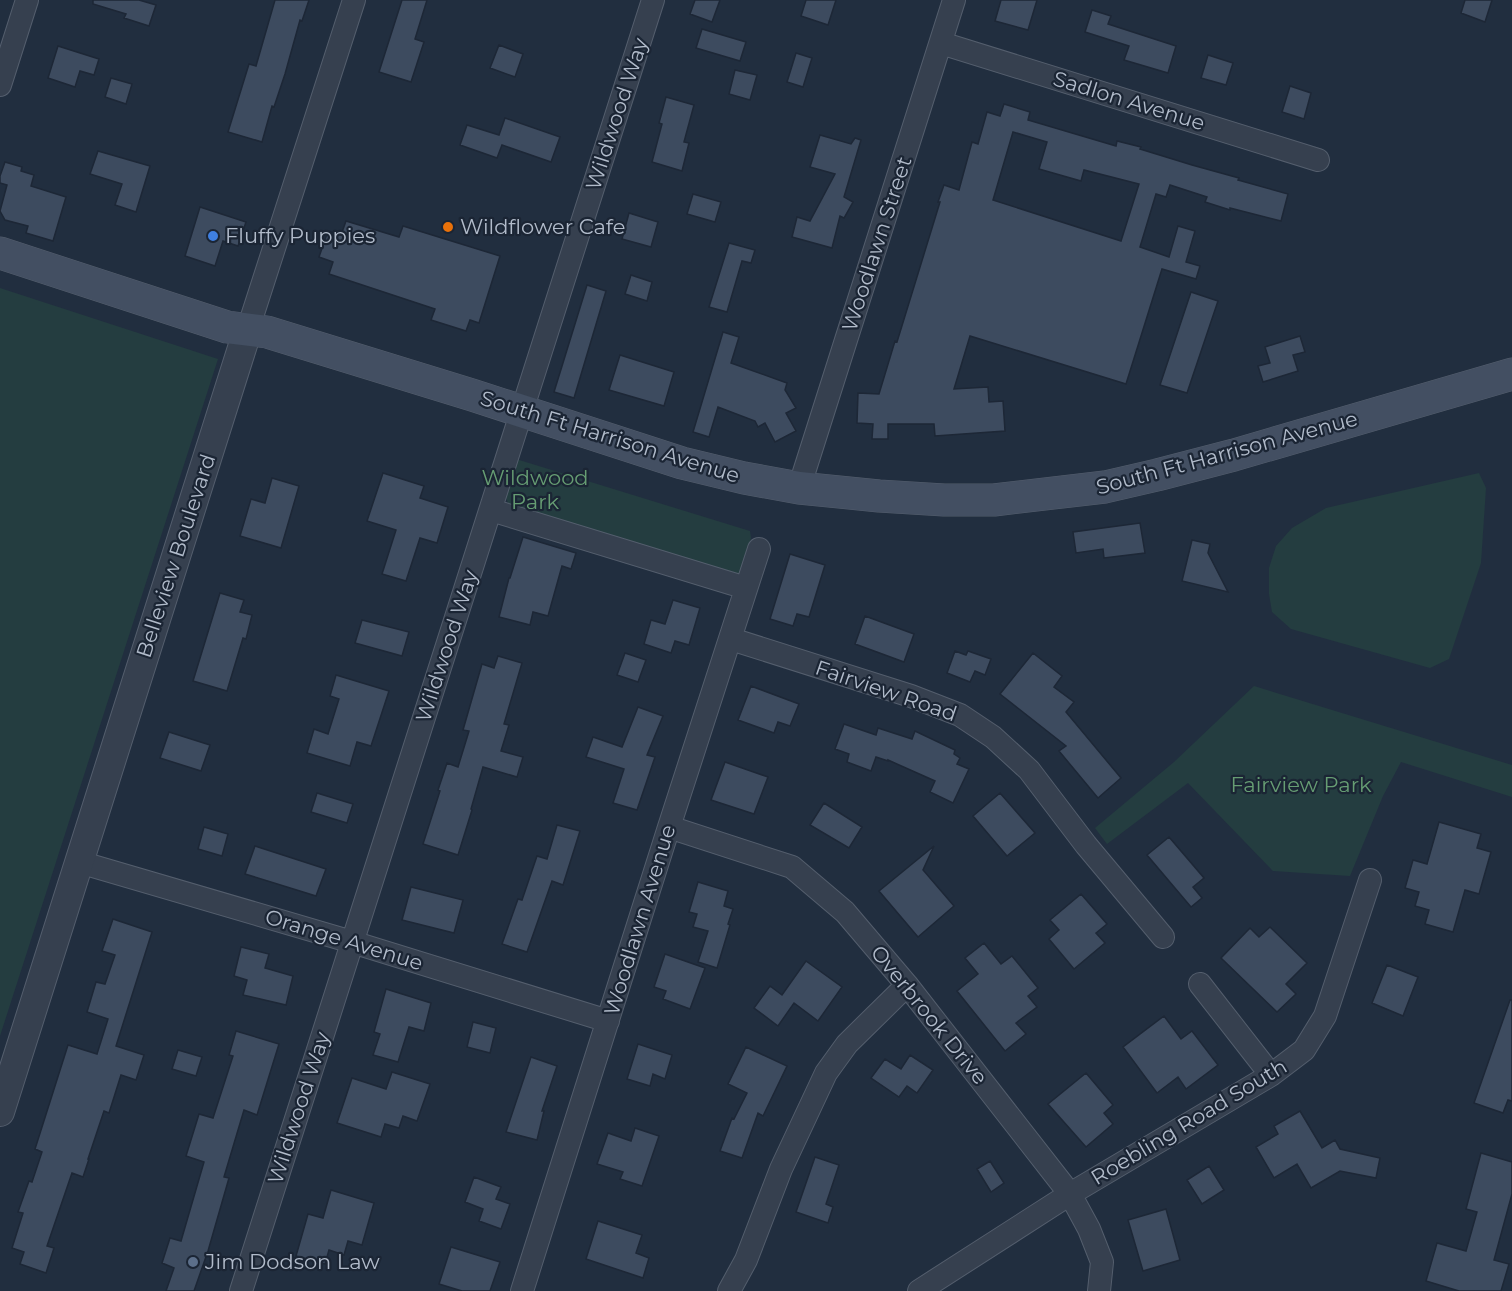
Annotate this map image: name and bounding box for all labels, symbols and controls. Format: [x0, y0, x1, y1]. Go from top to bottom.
street label: Wildwood Way [580, 34, 653, 193]
street label: Sadlon Avenue [1050, 66, 1208, 135]
street label: Woodlawn Street [836, 153, 917, 334]
place label: Wildflower Cafe [460, 214, 625, 239]
marker: Wildflower Cafe [441, 220, 455, 234]
place label: Fluffy Puppies [225, 223, 375, 248]
marker: Fluffy Puppies [206, 229, 220, 243]
street label: South Ft Harrison Avenue [478, 385, 743, 488]
street label: South Ft Harrison Avenue [1093, 406, 1360, 499]
street label: Belleview Boulevard [131, 451, 220, 661]
park label: Wildwood Park [481, 465, 589, 514]
street label: Wildwood Way [410, 566, 483, 725]
street label: Fairview Road [812, 655, 960, 726]
park label: Fairview Park [1230, 772, 1372, 797]
street label: Woodlawn Avenue [599, 822, 680, 1018]
street label: Orange Avenue [262, 904, 426, 975]
street label: Overbrook Drive [866, 940, 993, 1089]
street label: Wildwood Way [262, 1028, 335, 1187]
street label: Roebling Road South [1086, 1053, 1291, 1190]
place label: Jim Dodson Law [204, 1249, 380, 1274]
marker: Jim Dodson Law [186, 1255, 200, 1269]

